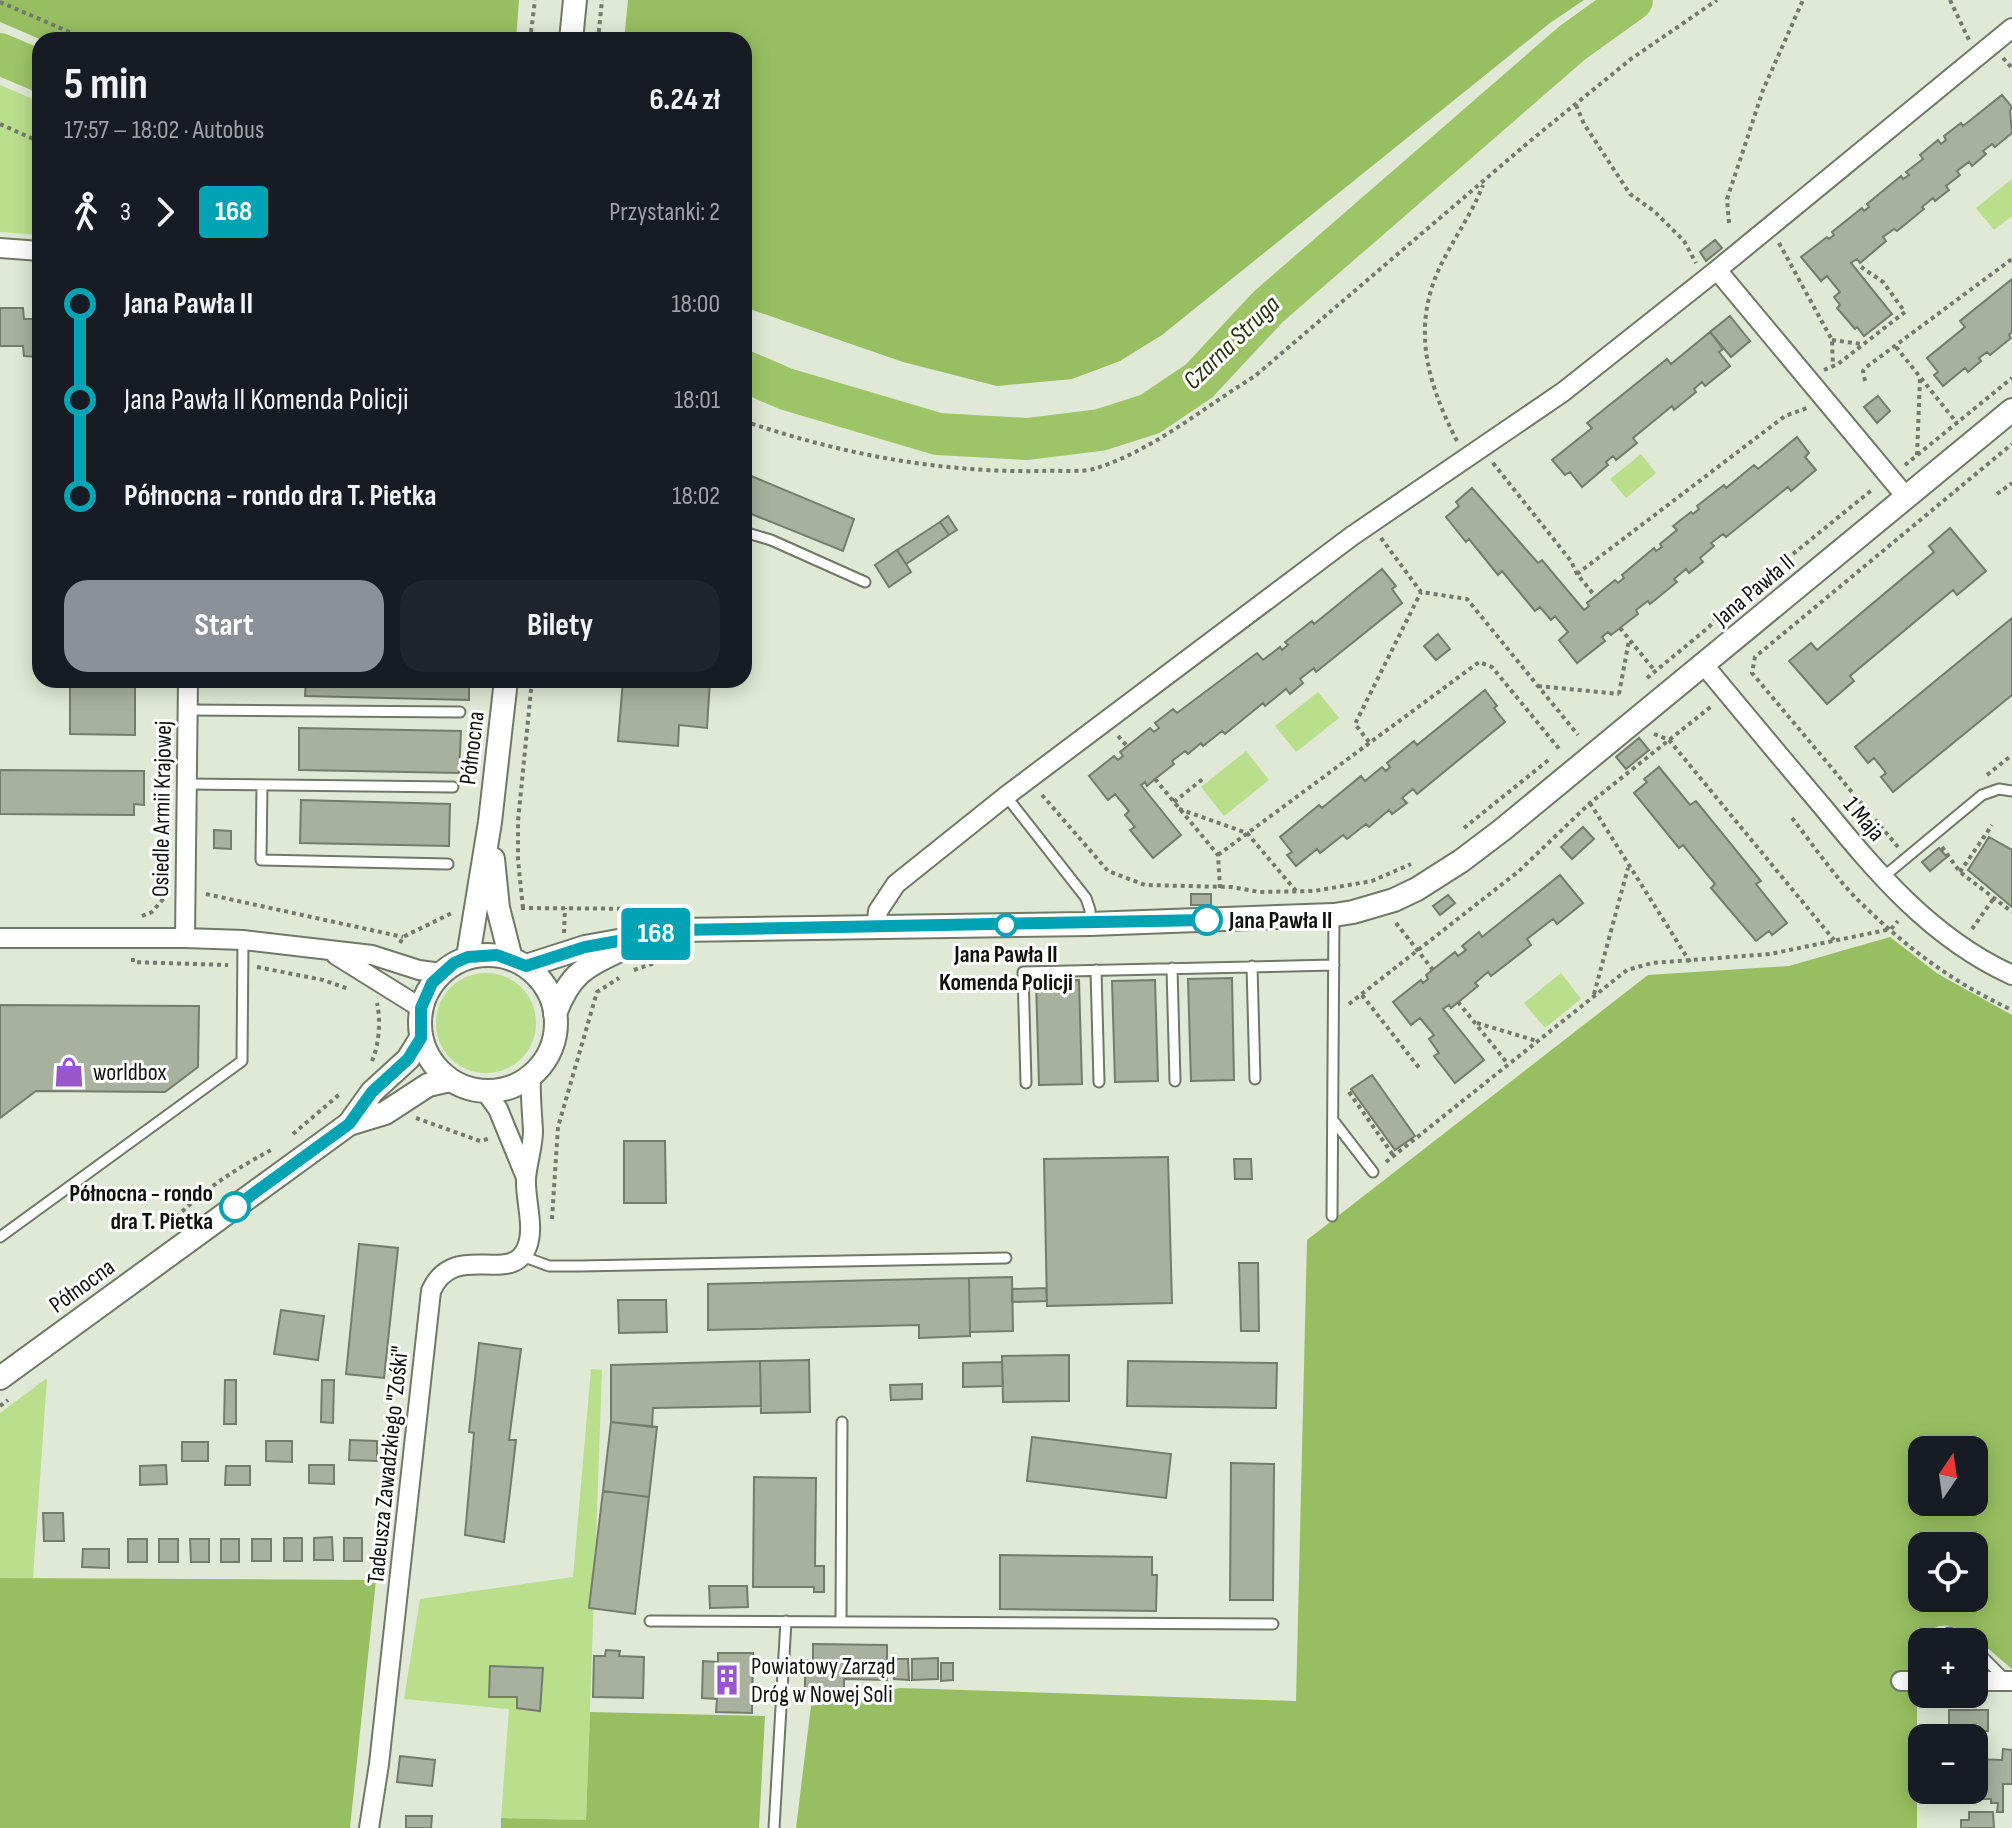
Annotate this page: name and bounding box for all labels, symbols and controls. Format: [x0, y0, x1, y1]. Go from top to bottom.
text: 5 min [64, 58, 148, 111]
text: 6.24 zł [650, 82, 720, 118]
text: 17:57 – 18:02 · Autobus [64, 115, 264, 146]
icon: walk [64, 190, 108, 234]
icon: forward [143, 190, 187, 234]
text: 168 [215, 195, 252, 228]
text: 3 [120, 197, 131, 228]
text: Przystanki: 2 [609, 197, 720, 228]
text: Jana Pawła II [124, 286, 253, 322]
text: 18:00 [671, 289, 720, 320]
water label: Czarna Struga [1177, 289, 1287, 397]
text: Jana Pawła II Komenda Policji [124, 382, 409, 418]
text: 18:01 [674, 385, 720, 416]
text: Północna - rondo dra T. Pietka [124, 478, 437, 514]
text: 18:02 [672, 481, 720, 512]
street label: Jana Pawła II [1707, 548, 1801, 633]
button: Start [64, 580, 384, 672]
button: Bilety [400, 580, 720, 672]
street label: Północna [453, 710, 491, 786]
street label: Osiedle Armii Krajowej [146, 721, 178, 897]
street label: 1 Maja [1837, 791, 1891, 847]
marker: Jana Pawła II [1192, 905, 1222, 935]
place label: Jana Pawła II [1228, 906, 1332, 935]
line badge: 168 [610, 908, 702, 960]
marker: Jana Pawła II Komenda Policji [995, 914, 1017, 936]
text: 168 [637, 917, 675, 950]
place label: Jana Pawła II Komenda Policji [939, 940, 1073, 997]
shop icon: worldbox [52, 1055, 86, 1089]
place label: worldbox [93, 1058, 166, 1087]
place label: Północna - rondo dra T. Pietka [69, 1179, 213, 1236]
marker: Północna - rondo dra T. Pietka [220, 1192, 250, 1222]
street label: Północna [44, 1253, 120, 1319]
street label: Tadeusza Zawadzkiego "Zośki" [361, 1345, 415, 1585]
north arrow [1908, 1436, 1988, 1516]
map controls [1908, 1436, 1988, 1804]
button: locate [1908, 1532, 1988, 1612]
button: + [1908, 1628, 1988, 1708]
place label: Powiatowy Zarząd Dróg w Nowej Soli [751, 1652, 895, 1709]
building icon: Powiatowy Zarząd Dróg w Nowej Soli [710, 1663, 744, 1697]
button: − [1908, 1724, 1988, 1804]

